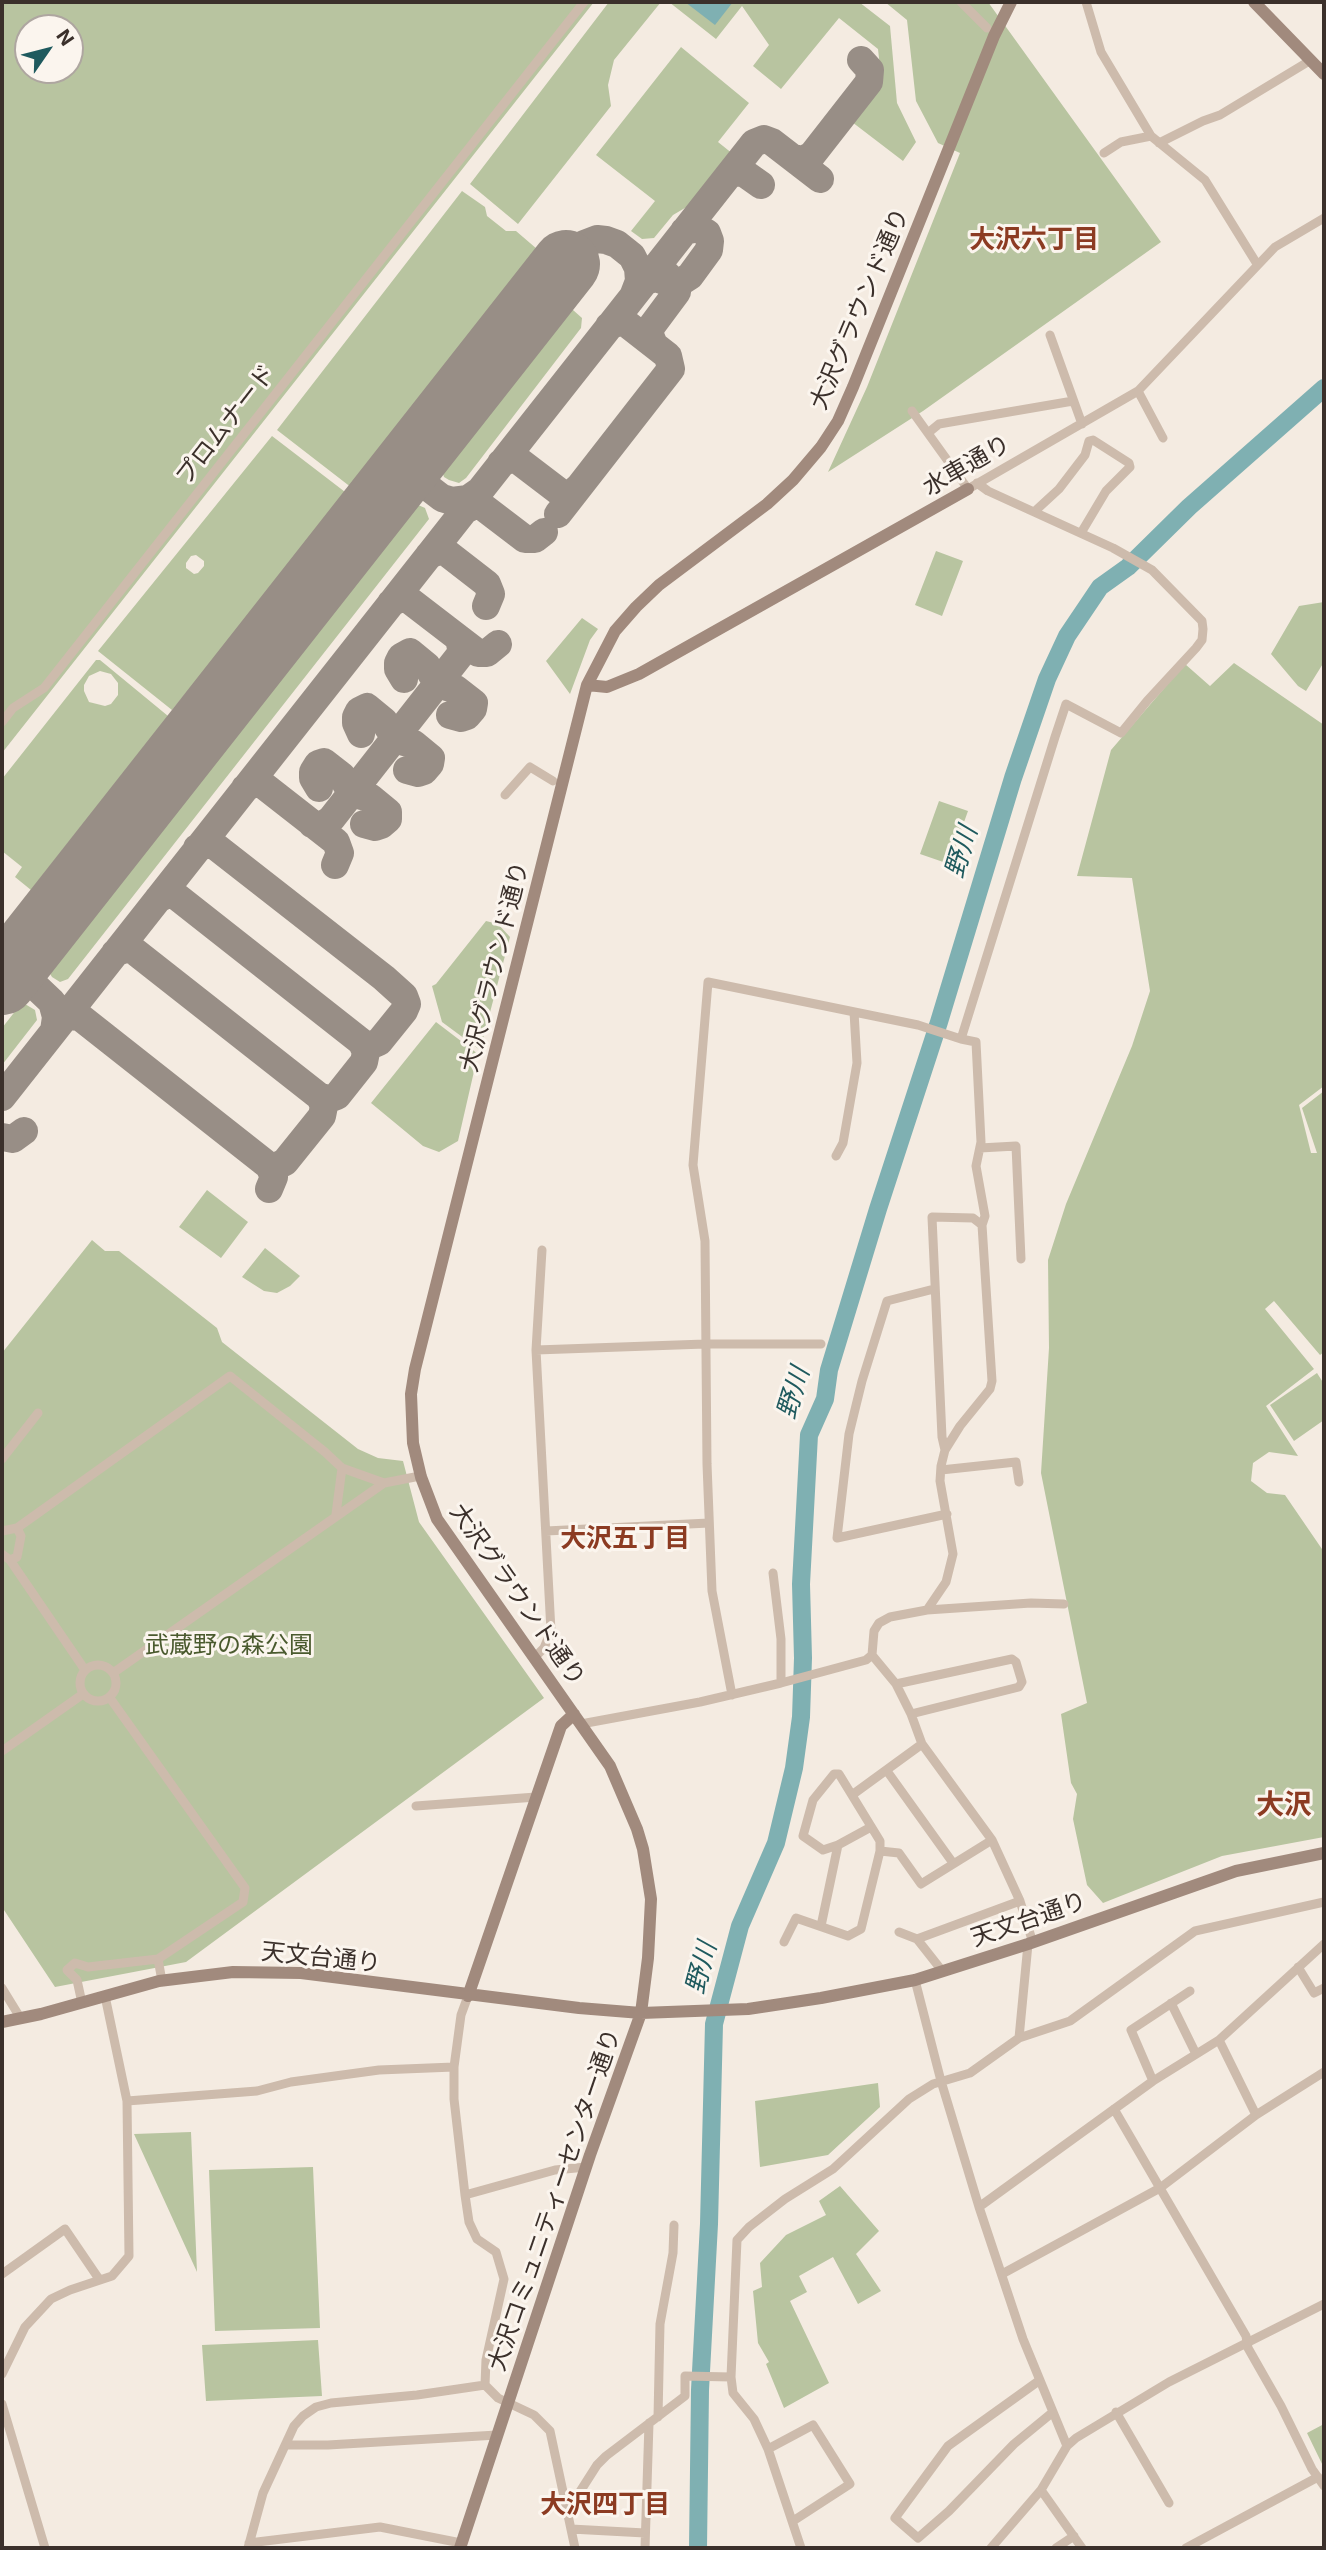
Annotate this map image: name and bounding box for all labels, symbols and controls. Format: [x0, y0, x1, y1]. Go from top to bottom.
north arrow [14, 14, 84, 84]
text: N [51, 25, 79, 50]
street label: 大沢グラウンド通り [805, 204, 915, 414]
district label: 大沢六丁目 [969, 224, 1099, 256]
street label: プロムナード [170, 359, 282, 491]
street label: 水車通り [918, 430, 1016, 502]
water label: 野川 [939, 823, 985, 881]
street label: 大沢グラウンド通り [455, 859, 535, 1075]
water label: 野川 [771, 1364, 817, 1422]
street label: 大沢グラウンド通り [443, 1498, 591, 1692]
district label: 大沢五丁目 [560, 1523, 690, 1555]
park label: 武蔵野の森公園 [145, 1632, 313, 1660]
district label: 大沢 [1256, 1789, 1312, 1823]
street label: 天文台通り [968, 1887, 1090, 1953]
street label: 天文台通り [260, 1937, 382, 1979]
water label: 野川 [680, 1939, 724, 1997]
street label: 大沢コミュニティーセンター通り [483, 2025, 627, 2375]
district label: 大沢四丁目 [540, 2489, 670, 2521]

